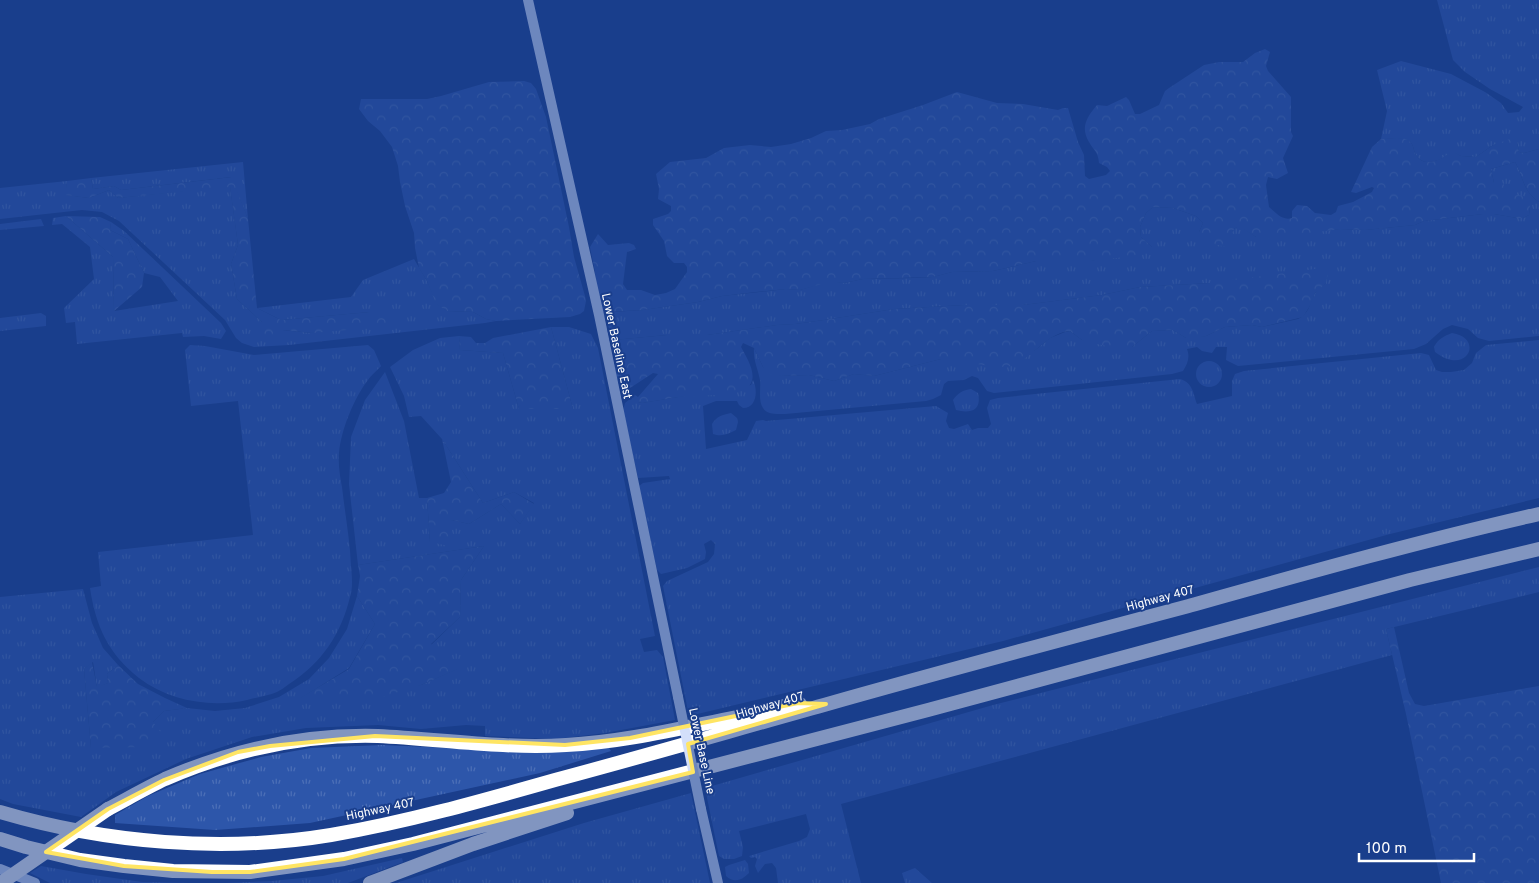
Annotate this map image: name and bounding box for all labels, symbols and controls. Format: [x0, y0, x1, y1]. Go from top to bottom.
street label: Lower Baseline East [597, 292, 635, 401]
street label: Highway 407 [1124, 582, 1196, 616]
street label: Highway 407 [735, 689, 806, 723]
street label: Lower Base Line [684, 706, 718, 796]
street label: Highway 407 [344, 795, 416, 825]
scale bar [1359, 830, 1474, 862]
text: 100 m [1366, 840, 1407, 859]

